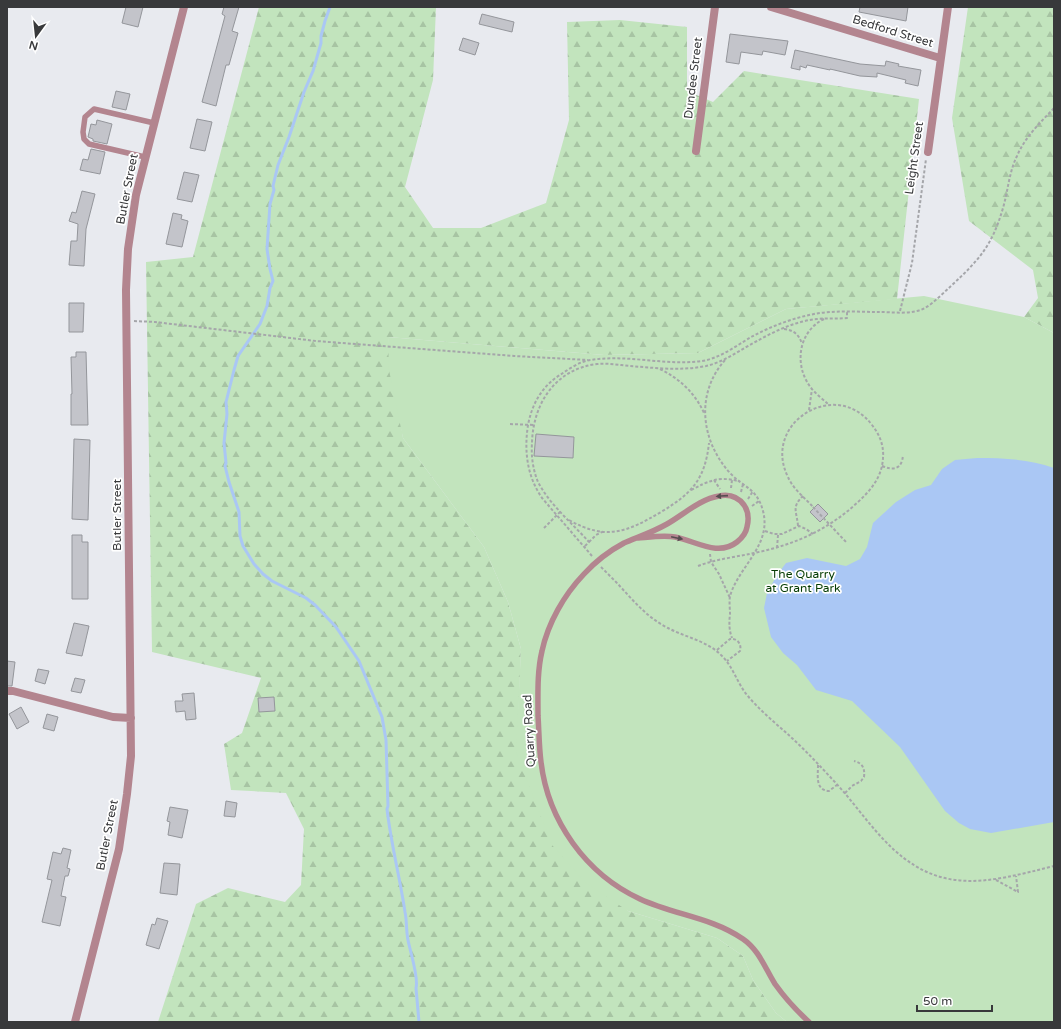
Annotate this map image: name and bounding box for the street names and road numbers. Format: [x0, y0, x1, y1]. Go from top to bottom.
street label: Bedford Street [851, 12, 935, 50]
street label: Dundee Street [681, 36, 705, 120]
street label: Leight Street [902, 120, 926, 195]
street label: Butler Street [113, 152, 141, 226]
street label: Butler Street [110, 479, 124, 551]
street label: Quarry Road [520, 694, 538, 768]
street label: Butler Street [93, 798, 121, 872]

